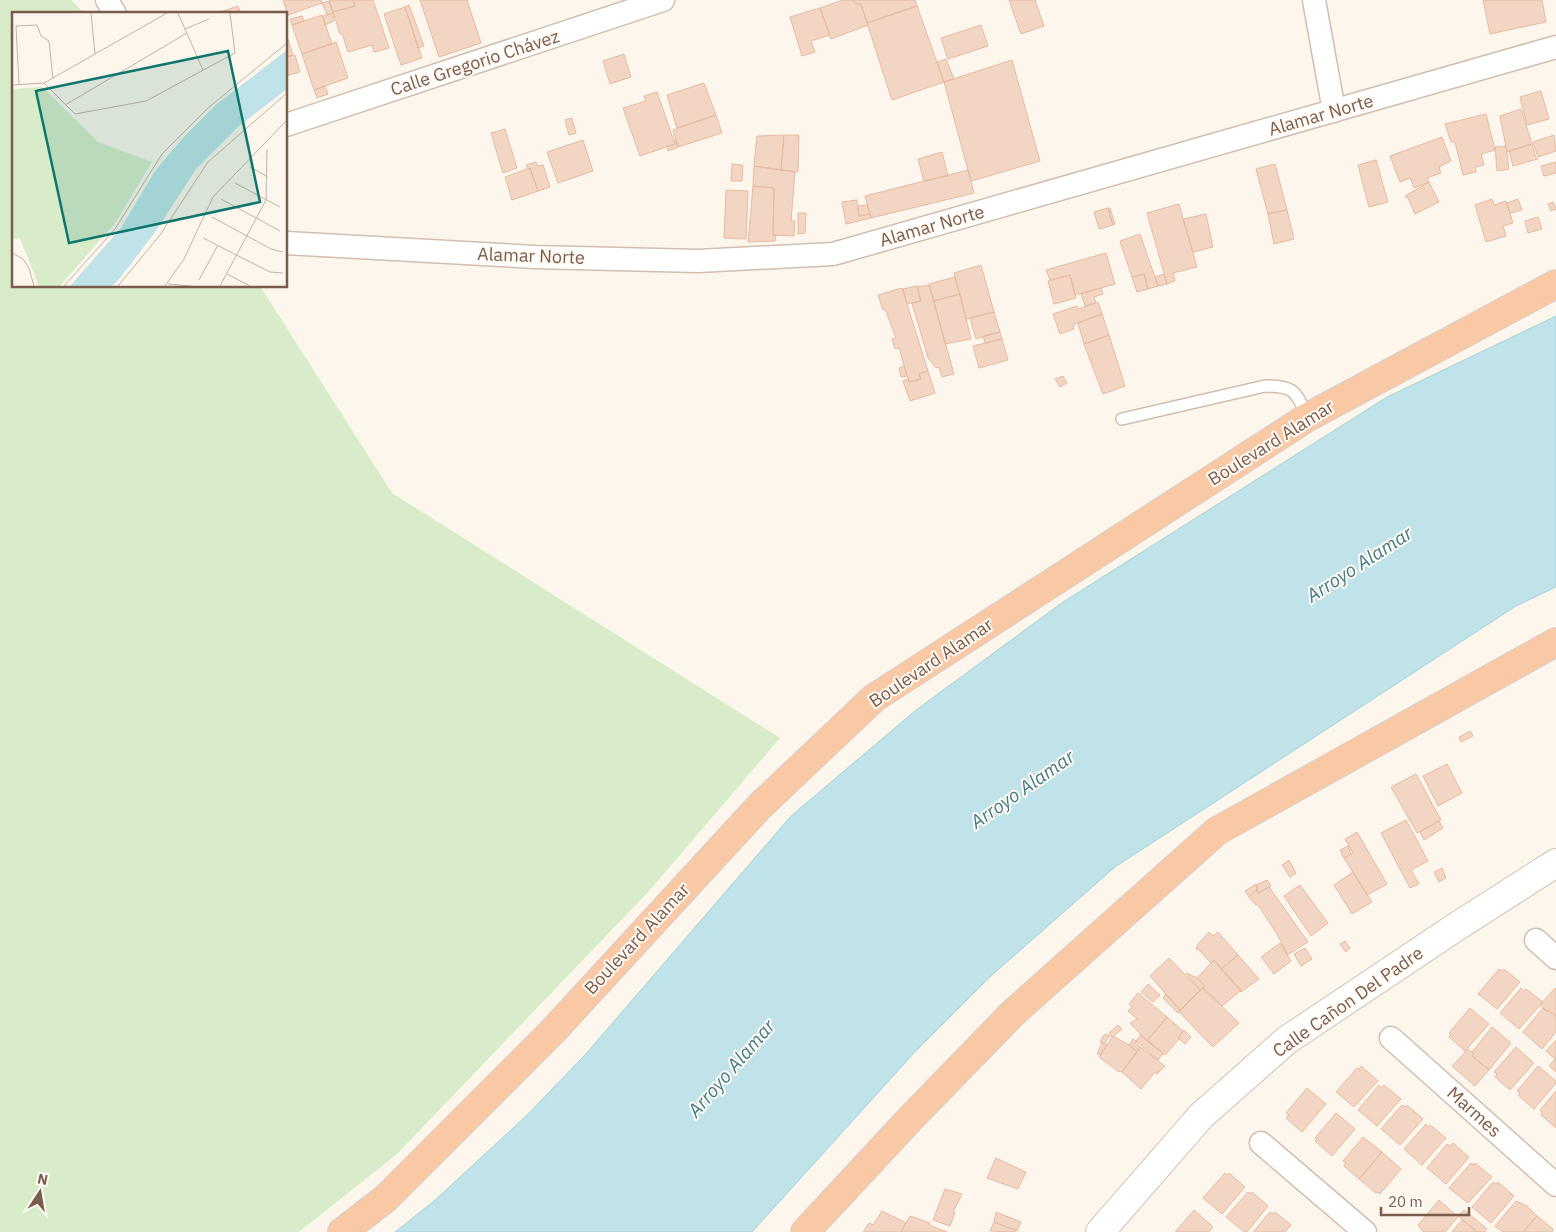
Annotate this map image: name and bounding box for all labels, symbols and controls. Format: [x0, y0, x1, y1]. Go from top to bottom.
inset map [12, 12, 288, 288]
street label: Calle Gregorio Chávez [388, 24, 562, 101]
street label: Alamar Norte [1266, 89, 1376, 140]
street label: Alamar Norte [877, 200, 987, 251]
street label: Alamar Norte [477, 242, 585, 269]
street label: Boulevard Alamar [1204, 394, 1338, 491]
water label: Arroyo Alamar [1301, 520, 1417, 608]
street label: Boulevard Alamar [865, 613, 997, 712]
water label: Arroyo Alamar [964, 744, 1080, 834]
street label: Boulevard Alamar [579, 878, 694, 999]
street label: Calle Cañon Del Padre [1268, 941, 1427, 1062]
water label: Arroyo Alamar [681, 1013, 781, 1123]
street label: Marmes [1442, 1081, 1506, 1142]
north arrow [15, 1167, 65, 1217]
text: N [36, 1169, 50, 1189]
scale bar [1381, 1184, 1468, 1216]
text: 20 m [1388, 1192, 1423, 1211]

